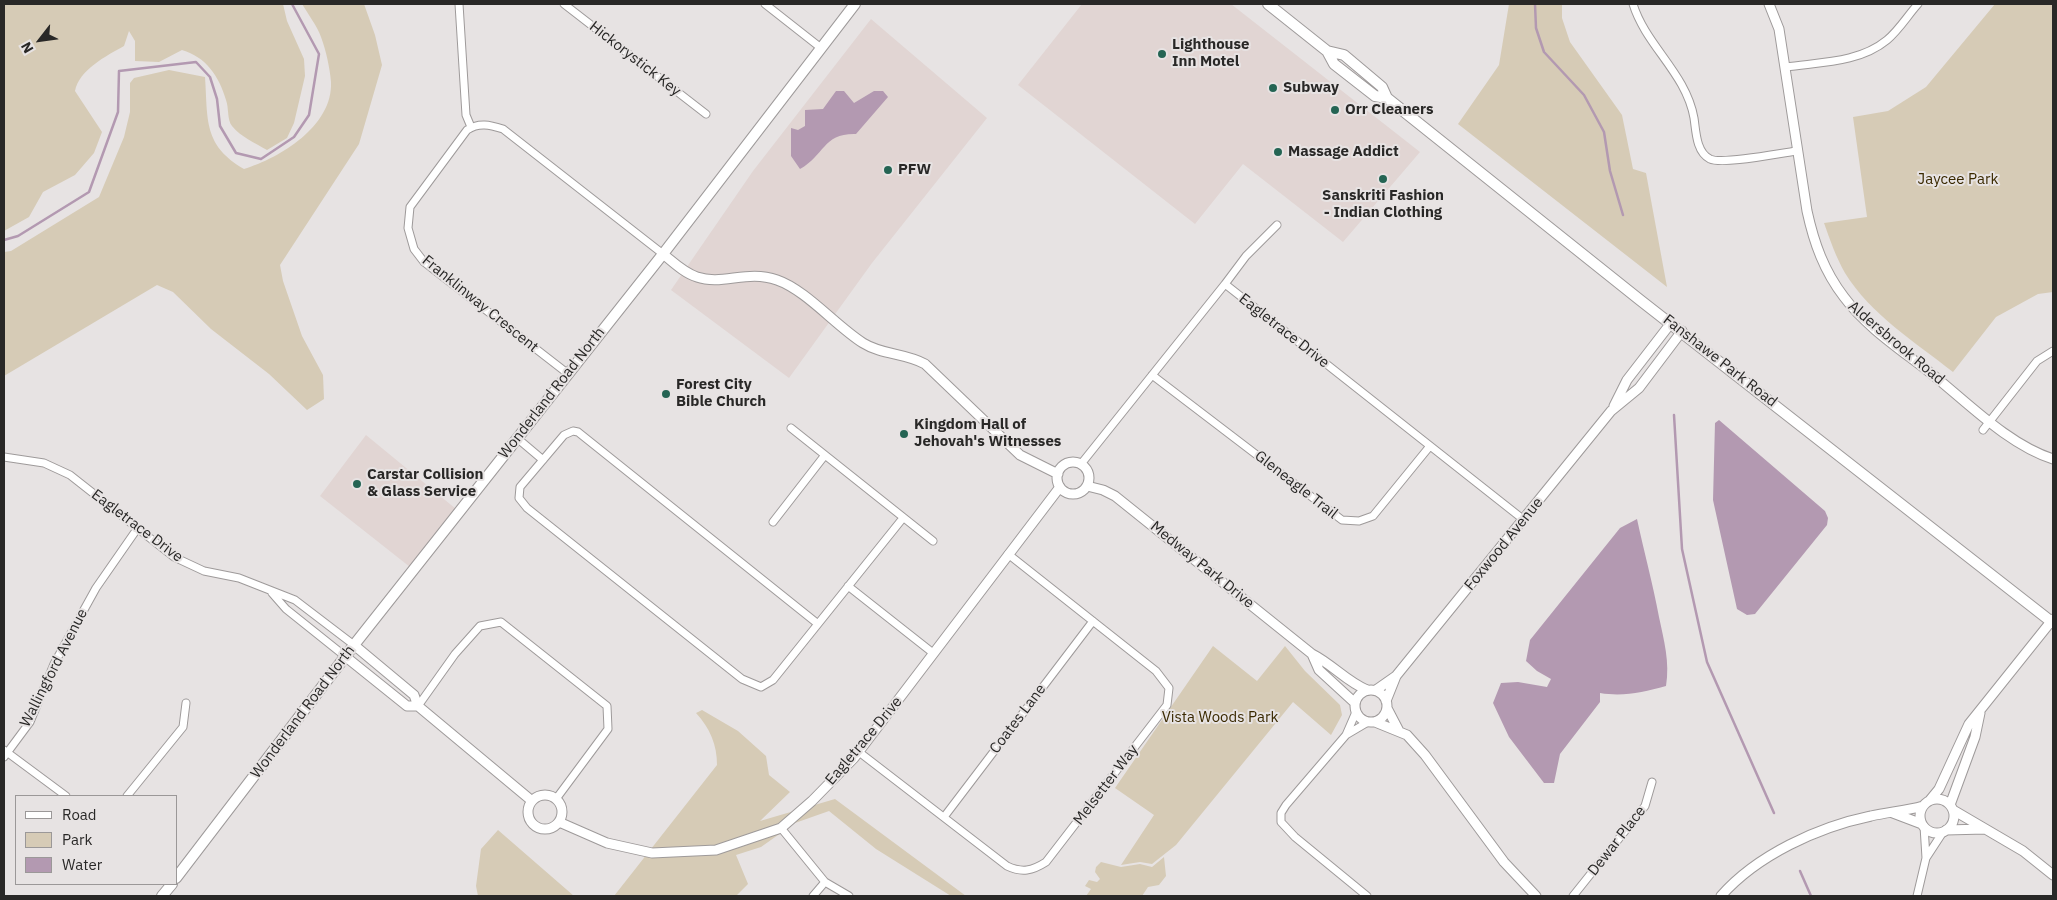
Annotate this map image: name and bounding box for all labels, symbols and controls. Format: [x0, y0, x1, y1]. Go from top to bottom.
north arrow [15, 15, 65, 65]
street label: Hickorystick Key [586, 18, 684, 100]
place label: Lighthouse Inn Motel [1172, 36, 1250, 71]
text: N [17, 39, 37, 56]
marker: Lighthouse Inn Motel [1156, 48, 1168, 60]
place label: Subway [1283, 79, 1339, 97]
marker: Subway [1267, 82, 1279, 94]
place label: Orr Cleaners [1345, 101, 1434, 119]
marker: Orr Cleaners [1329, 104, 1341, 116]
place label: Massage Addict [1288, 143, 1399, 161]
marker: Massage Addict [1272, 146, 1284, 158]
place label: PFW [898, 161, 931, 179]
marker: PFW [882, 164, 894, 176]
park label: Jaycee Park [1918, 171, 1998, 189]
marker: Sanskriti Fashion - Indian Clothing [1377, 173, 1389, 185]
place label: Sanskriti Fashion - Indian Clothing [1322, 187, 1444, 222]
street label: Franklinway Crescent [418, 252, 542, 356]
street label: Eagletrace Drive [1235, 290, 1333, 372]
street label: Aldersbrook Road [1844, 297, 1948, 389]
street label: Fanshawe Park Road [1659, 311, 1781, 411]
street label: Wonderland Road North [495, 324, 609, 462]
place label: Forest City Bible Church [676, 376, 766, 411]
marker: Forest City Bible Church [660, 388, 672, 400]
place label: Kingdom Hall of Jehovah's Witnesses [914, 416, 1061, 451]
marker: Kingdom Hall of Jehovah's Witnesses [898, 428, 910, 440]
street label: Gleneagle Trail [1251, 447, 1341, 523]
place label: Carstar Collision & Glass Service [367, 466, 483, 501]
marker: Carstar Collision & Glass Service [351, 478, 363, 490]
street label: Eagletrace Drive [88, 486, 186, 566]
street label: Foxwood Avenue [1461, 494, 1547, 594]
street label: Medway Park Drive [1147, 518, 1257, 612]
street label: Wallingford Avenue [16, 606, 92, 730]
street label: Wonderland Road North [247, 642, 359, 782]
street label: Coates Lane [986, 681, 1050, 757]
street label: Eagletrace Drive [822, 693, 906, 789]
park label: Vista Woods Park [1162, 709, 1278, 727]
street label: Melsetter Way [1070, 741, 1142, 829]
legend [15, 795, 178, 885]
street label: Dewar Place [1584, 803, 1650, 879]
text: Road [62, 805, 97, 824]
text: Park [62, 830, 92, 849]
text: Water [62, 855, 102, 874]

